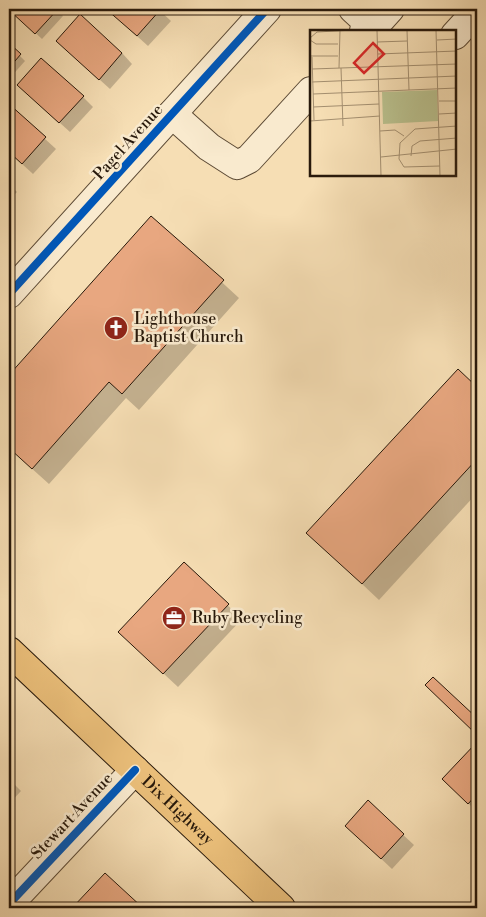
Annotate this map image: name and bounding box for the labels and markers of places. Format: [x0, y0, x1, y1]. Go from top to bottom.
place label: Lighthouse Baptist Church [133, 309, 244, 347]
church icon: Lighthouse Baptist Church [103, 315, 129, 341]
office icon: Ruby Recycling [161, 605, 187, 631]
place label: Ruby Recycling [192, 608, 303, 628]

